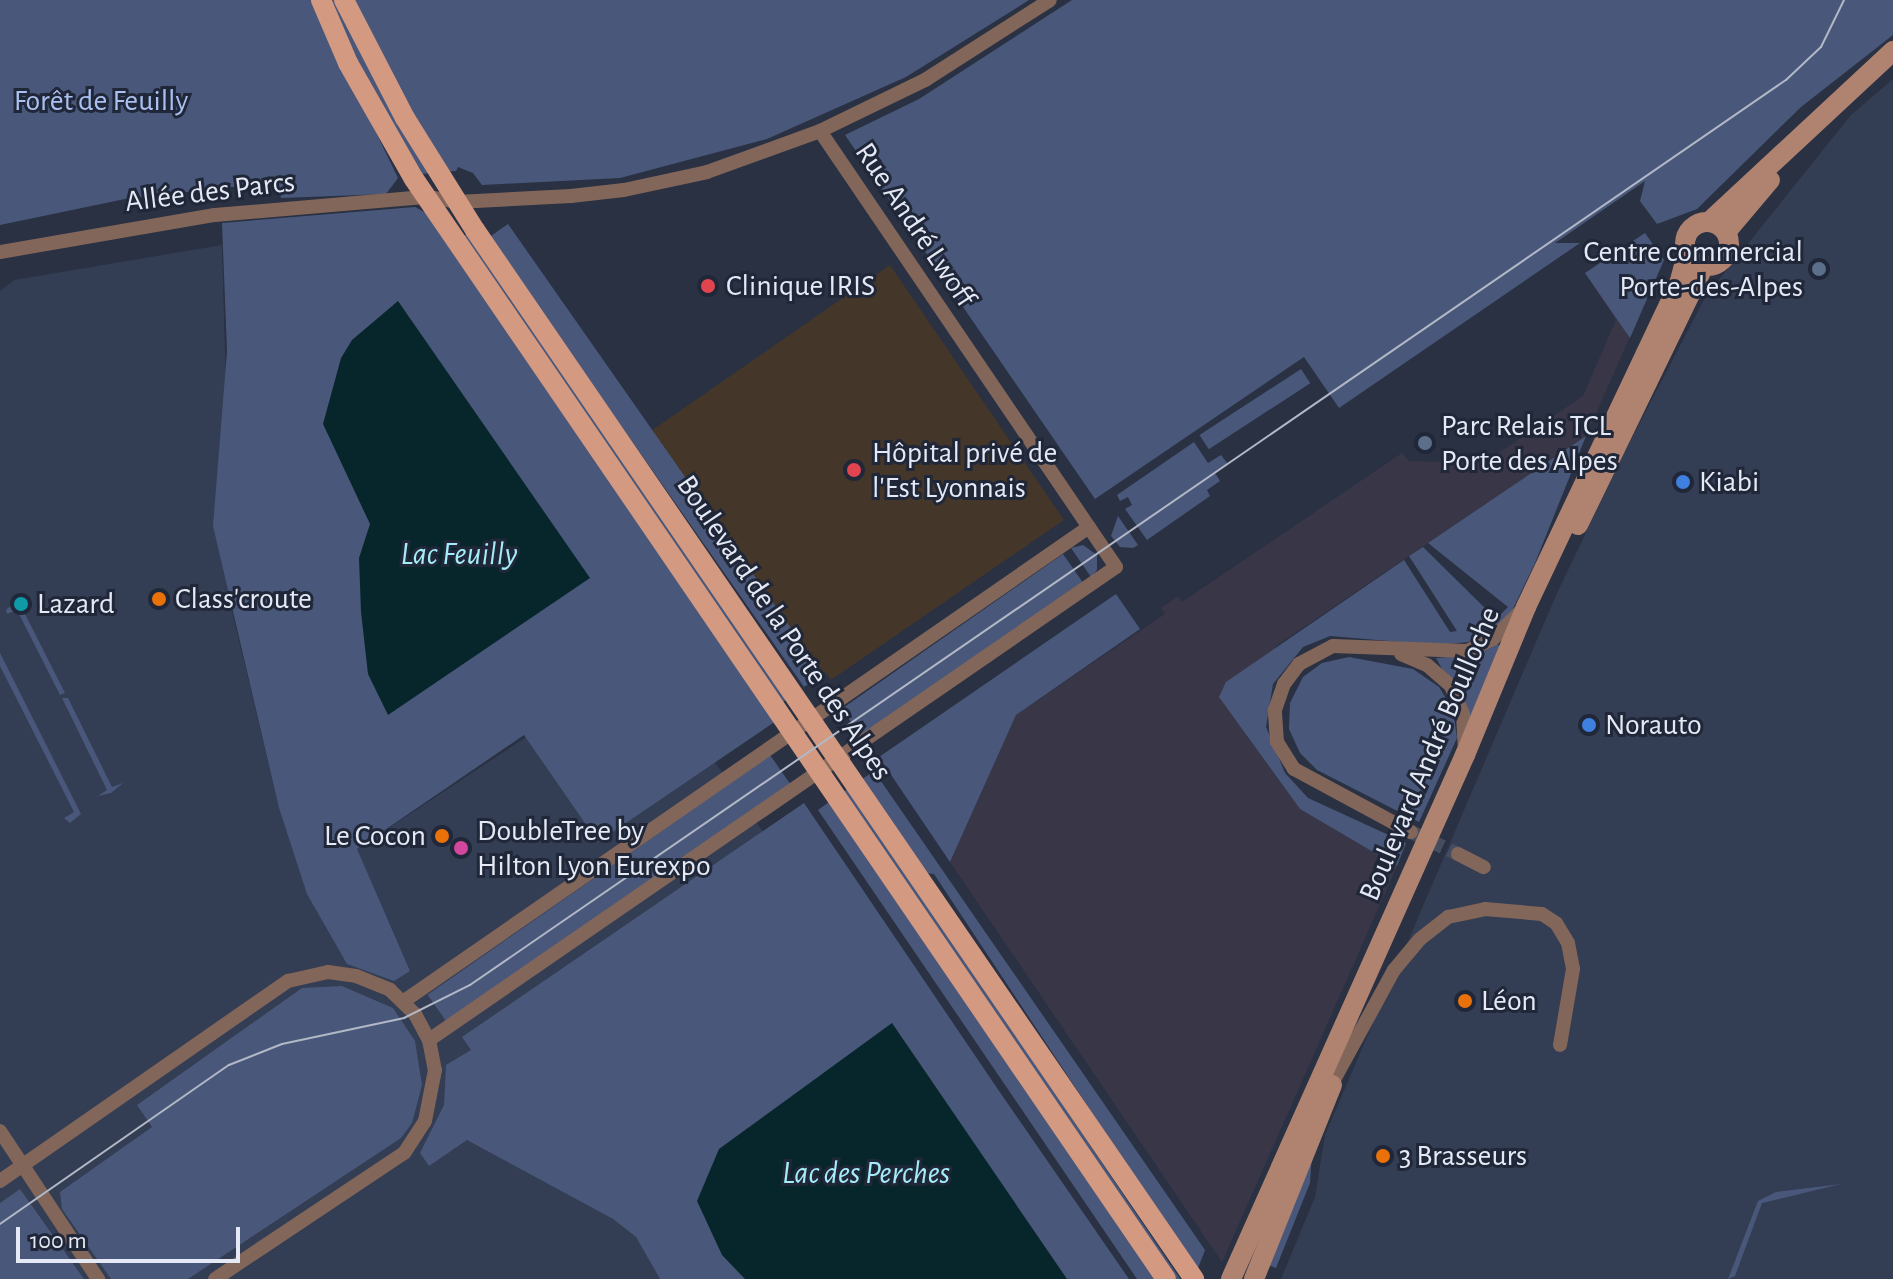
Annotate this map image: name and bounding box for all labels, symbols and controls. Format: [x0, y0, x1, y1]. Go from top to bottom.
park label: Forêt de Feuilly [14, 83, 188, 119]
street label: Rue André Lwoff [847, 136, 983, 314]
street label: Allée des Parcs [123, 164, 297, 220]
place label: Centre commercial Porte-des-Alpes [1583, 234, 1803, 304]
marker: Centre commercial Porte-des-Alpes [1810, 260, 1828, 278]
place label: Clinique IRIS [726, 268, 875, 304]
marker: Clinique IRIS [697, 275, 719, 297]
place label: Parc Relais TCL Porte des Alpes [1441, 408, 1618, 478]
marker: Parc Relais TCL Porte des Alpes [1416, 434, 1434, 452]
place label: Hôpital privé de l'Est Lyonnais [872, 435, 1057, 506]
marker: Hôpital privé de l'Est Lyonnais [843, 459, 865, 481]
place label: Kiabi [1699, 464, 1759, 500]
street label: Boulevard de la Porte des Alpes [668, 469, 900, 787]
marker: Kiabi [1674, 473, 1692, 491]
water label: Lac Feuilly [400, 535, 518, 573]
place label: Class'croute [175, 581, 312, 617]
place label: Lazard [37, 586, 114, 622]
marker: Class'croute [150, 590, 168, 608]
marker: Lazard [12, 595, 30, 613]
street label: Boulevard André Boulloche [1352, 602, 1508, 906]
place label: Norauto [1605, 707, 1702, 743]
marker: Norauto [1580, 716, 1598, 734]
place label: DoubleTree by Hilton Lyon Eurexpo [477, 813, 711, 884]
place label: Le Cocon [324, 818, 426, 854]
marker: Le Cocon [433, 827, 451, 845]
marker: DoubleTree by Hilton Lyon Eurexpo [452, 839, 470, 857]
place label: Léon [1481, 983, 1537, 1019]
marker: Léon [1456, 992, 1474, 1010]
place label: 3 Brasseurs [1399, 1138, 1527, 1174]
marker: 3 Brasseurs [1374, 1147, 1392, 1165]
water label: Lac des Perches [782, 1154, 950, 1192]
scale bar [20, 1211, 244, 1261]
text: 100 m [30, 1229, 87, 1253]

